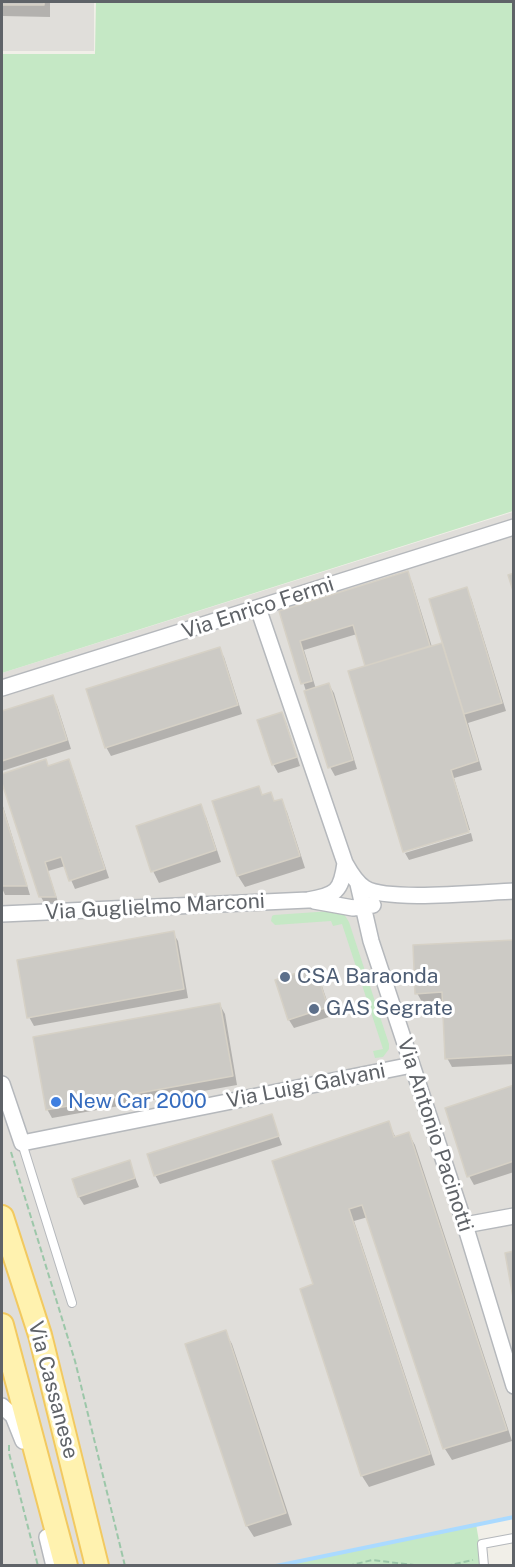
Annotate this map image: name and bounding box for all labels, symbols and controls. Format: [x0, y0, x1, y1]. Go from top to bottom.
street label: Via Enrico Fermi [179, 572, 337, 644]
street label: Via Guglielmo Marconi [44, 889, 266, 925]
place label: CSA Baraonda [297, 964, 438, 990]
marker: CSA Baraonda [278, 970, 292, 984]
place label: GAS Segrate [326, 996, 453, 1022]
marker: GAS Segrate [307, 1002, 321, 1016]
street label: Via Antonio Pacinotti [392, 1035, 478, 1235]
street label: Via Luigi Galvani [224, 1058, 388, 1114]
place label: New Car 2000 [68, 1089, 207, 1115]
marker: New Car 2000 [49, 1095, 63, 1109]
street label: Via Cassanese [23, 1319, 83, 1461]

